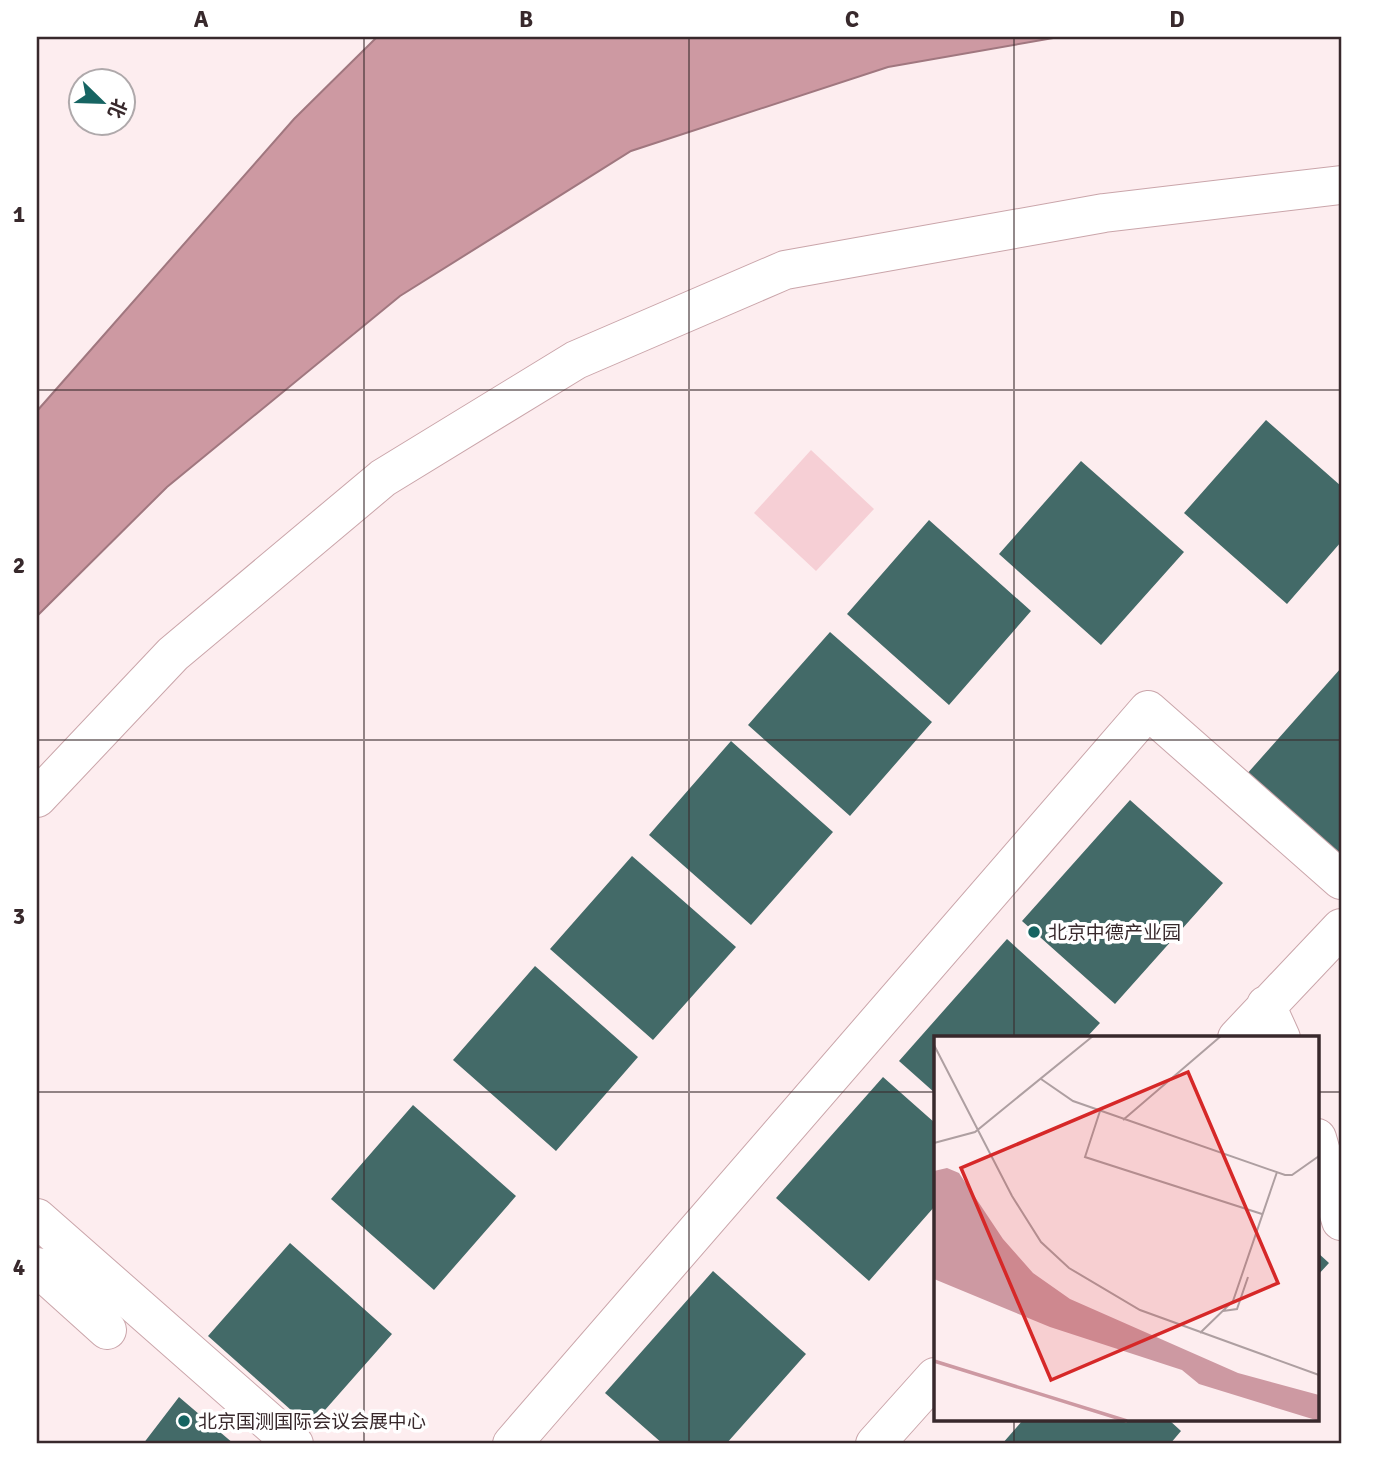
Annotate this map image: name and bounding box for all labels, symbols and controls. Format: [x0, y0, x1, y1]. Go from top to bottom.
text: A [194, 5, 209, 34]
text: B [519, 5, 533, 34]
text: C [845, 5, 859, 34]
text: D [1169, 5, 1185, 34]
north arrow [66, 66, 136, 136]
text: 北 [102, 95, 131, 122]
text: 1 [13, 200, 25, 229]
text: 2 [13, 551, 25, 580]
text: 3 [13, 902, 25, 931]
place label: 北京中德产业园 [1048, 921, 1181, 945]
marker: 北京中德产业园 [1026, 924, 1042, 940]
inset map [934, 1036, 1318, 1422]
text: 4 [13, 1253, 25, 1282]
place label: 北京国测国际会议会展中心 [198, 1410, 426, 1434]
marker: 北京国测国际会议会展中心 [176, 1413, 192, 1429]

